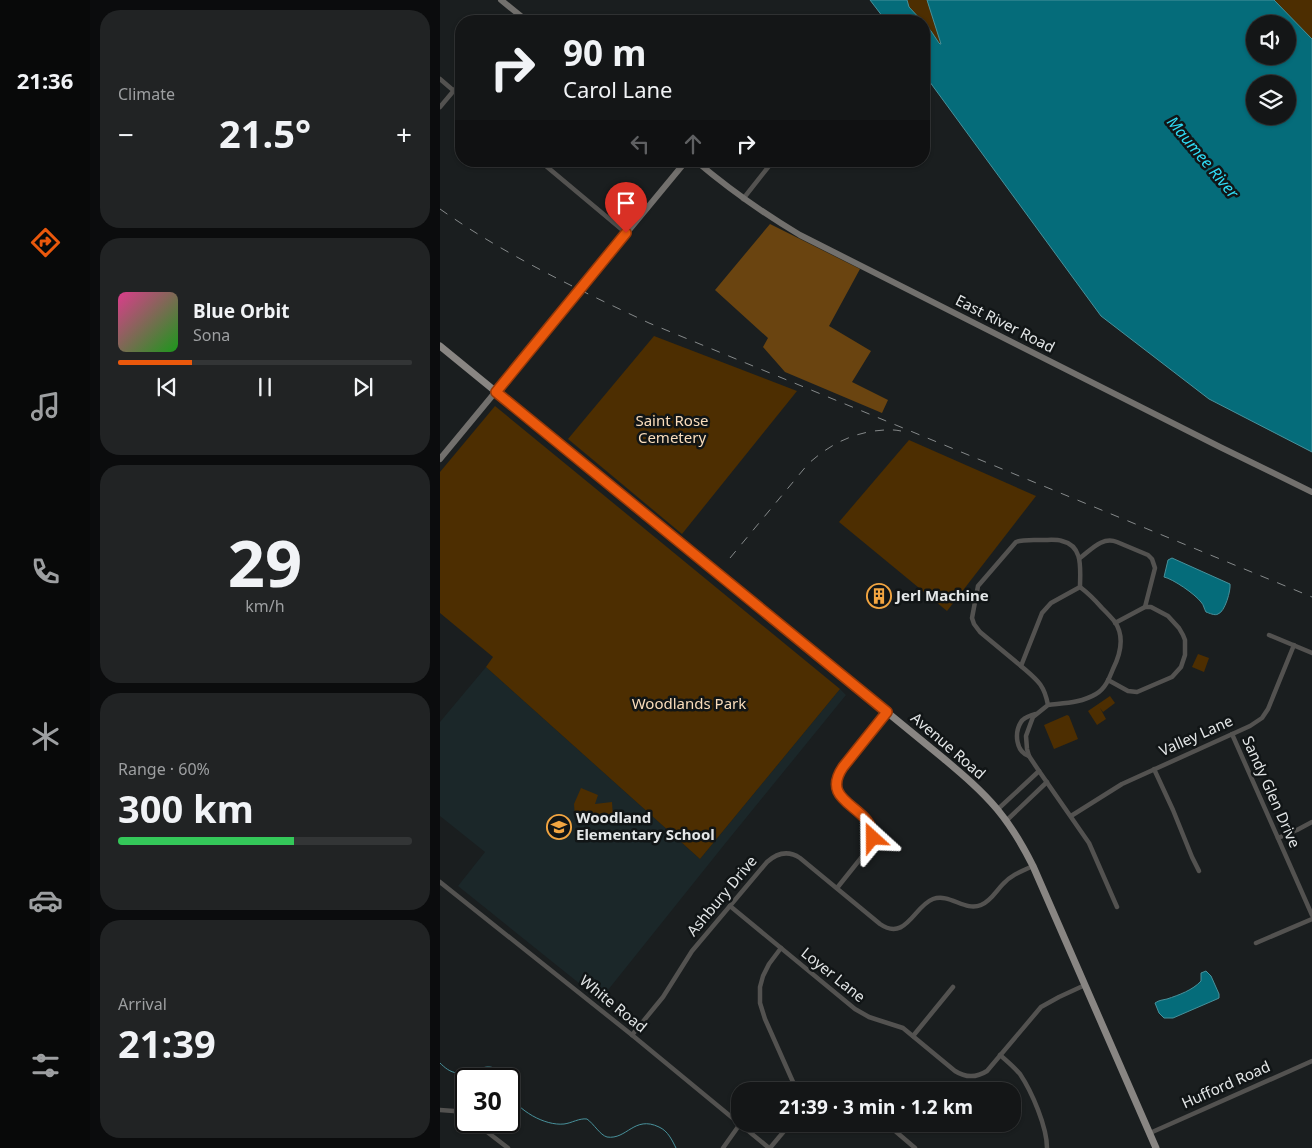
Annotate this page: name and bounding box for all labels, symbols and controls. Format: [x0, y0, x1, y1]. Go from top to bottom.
map controls [1246, 15, 1296, 125]
button: sound [1246, 15, 1296, 65]
text: 90 m [563, 29, 646, 76]
icon: right [480, 35, 545, 100]
text: 21:36 [17, 65, 73, 95]
text: Carol Lane [563, 74, 672, 104]
button: layers [1246, 75, 1296, 125]
text: Climate [118, 83, 175, 105]
text: 21.5° [219, 107, 311, 159]
water label: Maumee River [1162, 111, 1244, 203]
text: − [118, 115, 134, 153]
text: + [396, 115, 412, 153]
icon: left [626, 130, 654, 158]
icon: ahead [679, 130, 707, 158]
icon: right [732, 130, 760, 158]
pin [605, 182, 647, 233]
icon: arrive [612, 189, 640, 217]
icon: directions [28, 225, 63, 260]
street label: East River Road [952, 290, 1058, 357]
text: Blue Orbit [193, 298, 289, 324]
text: Sona [193, 324, 230, 346]
icon: previous [153, 373, 181, 401]
icon: pause [251, 373, 279, 401]
icon: next [349, 373, 377, 401]
icon: music [28, 389, 63, 424]
park label: Saint Rose Cemetery [635, 410, 709, 447]
text: 29 [228, 518, 302, 606]
icon: phone [28, 554, 63, 589]
building icon: Jerl Machine [866, 583, 892, 609]
place label: Jerl Machine [894, 585, 989, 605]
text: km/h [245, 595, 285, 617]
park label: Woodlands Park [632, 693, 746, 713]
street label: Avenue Road [907, 707, 990, 783]
street label: Valley Lane [1156, 710, 1236, 760]
icon: climate [28, 719, 63, 754]
street label: Sandy Glen Drive [1238, 733, 1305, 851]
text: Range · 60% [118, 758, 210, 780]
text: 300 km [118, 782, 254, 834]
place label: Woodland Elementary School [576, 807, 715, 844]
position arrow [846, 811, 898, 863]
school or university icon: Woodland Elementary School [546, 814, 572, 840]
street label: Ashbury Drive [682, 851, 761, 940]
icon: car [28, 883, 63, 918]
street label: Loyer Lane [797, 942, 870, 1006]
street label: White Road [576, 970, 651, 1036]
text: Arrival [118, 993, 167, 1015]
text: 21:39 [118, 1017, 216, 1069]
icon: filters [28, 1048, 63, 1083]
street label: Hufford Road [1178, 1056, 1273, 1113]
speed limit sign: 30 [455, 1068, 520, 1133]
text: 21:39 · 3 min · 1.2 km [779, 1094, 973, 1120]

